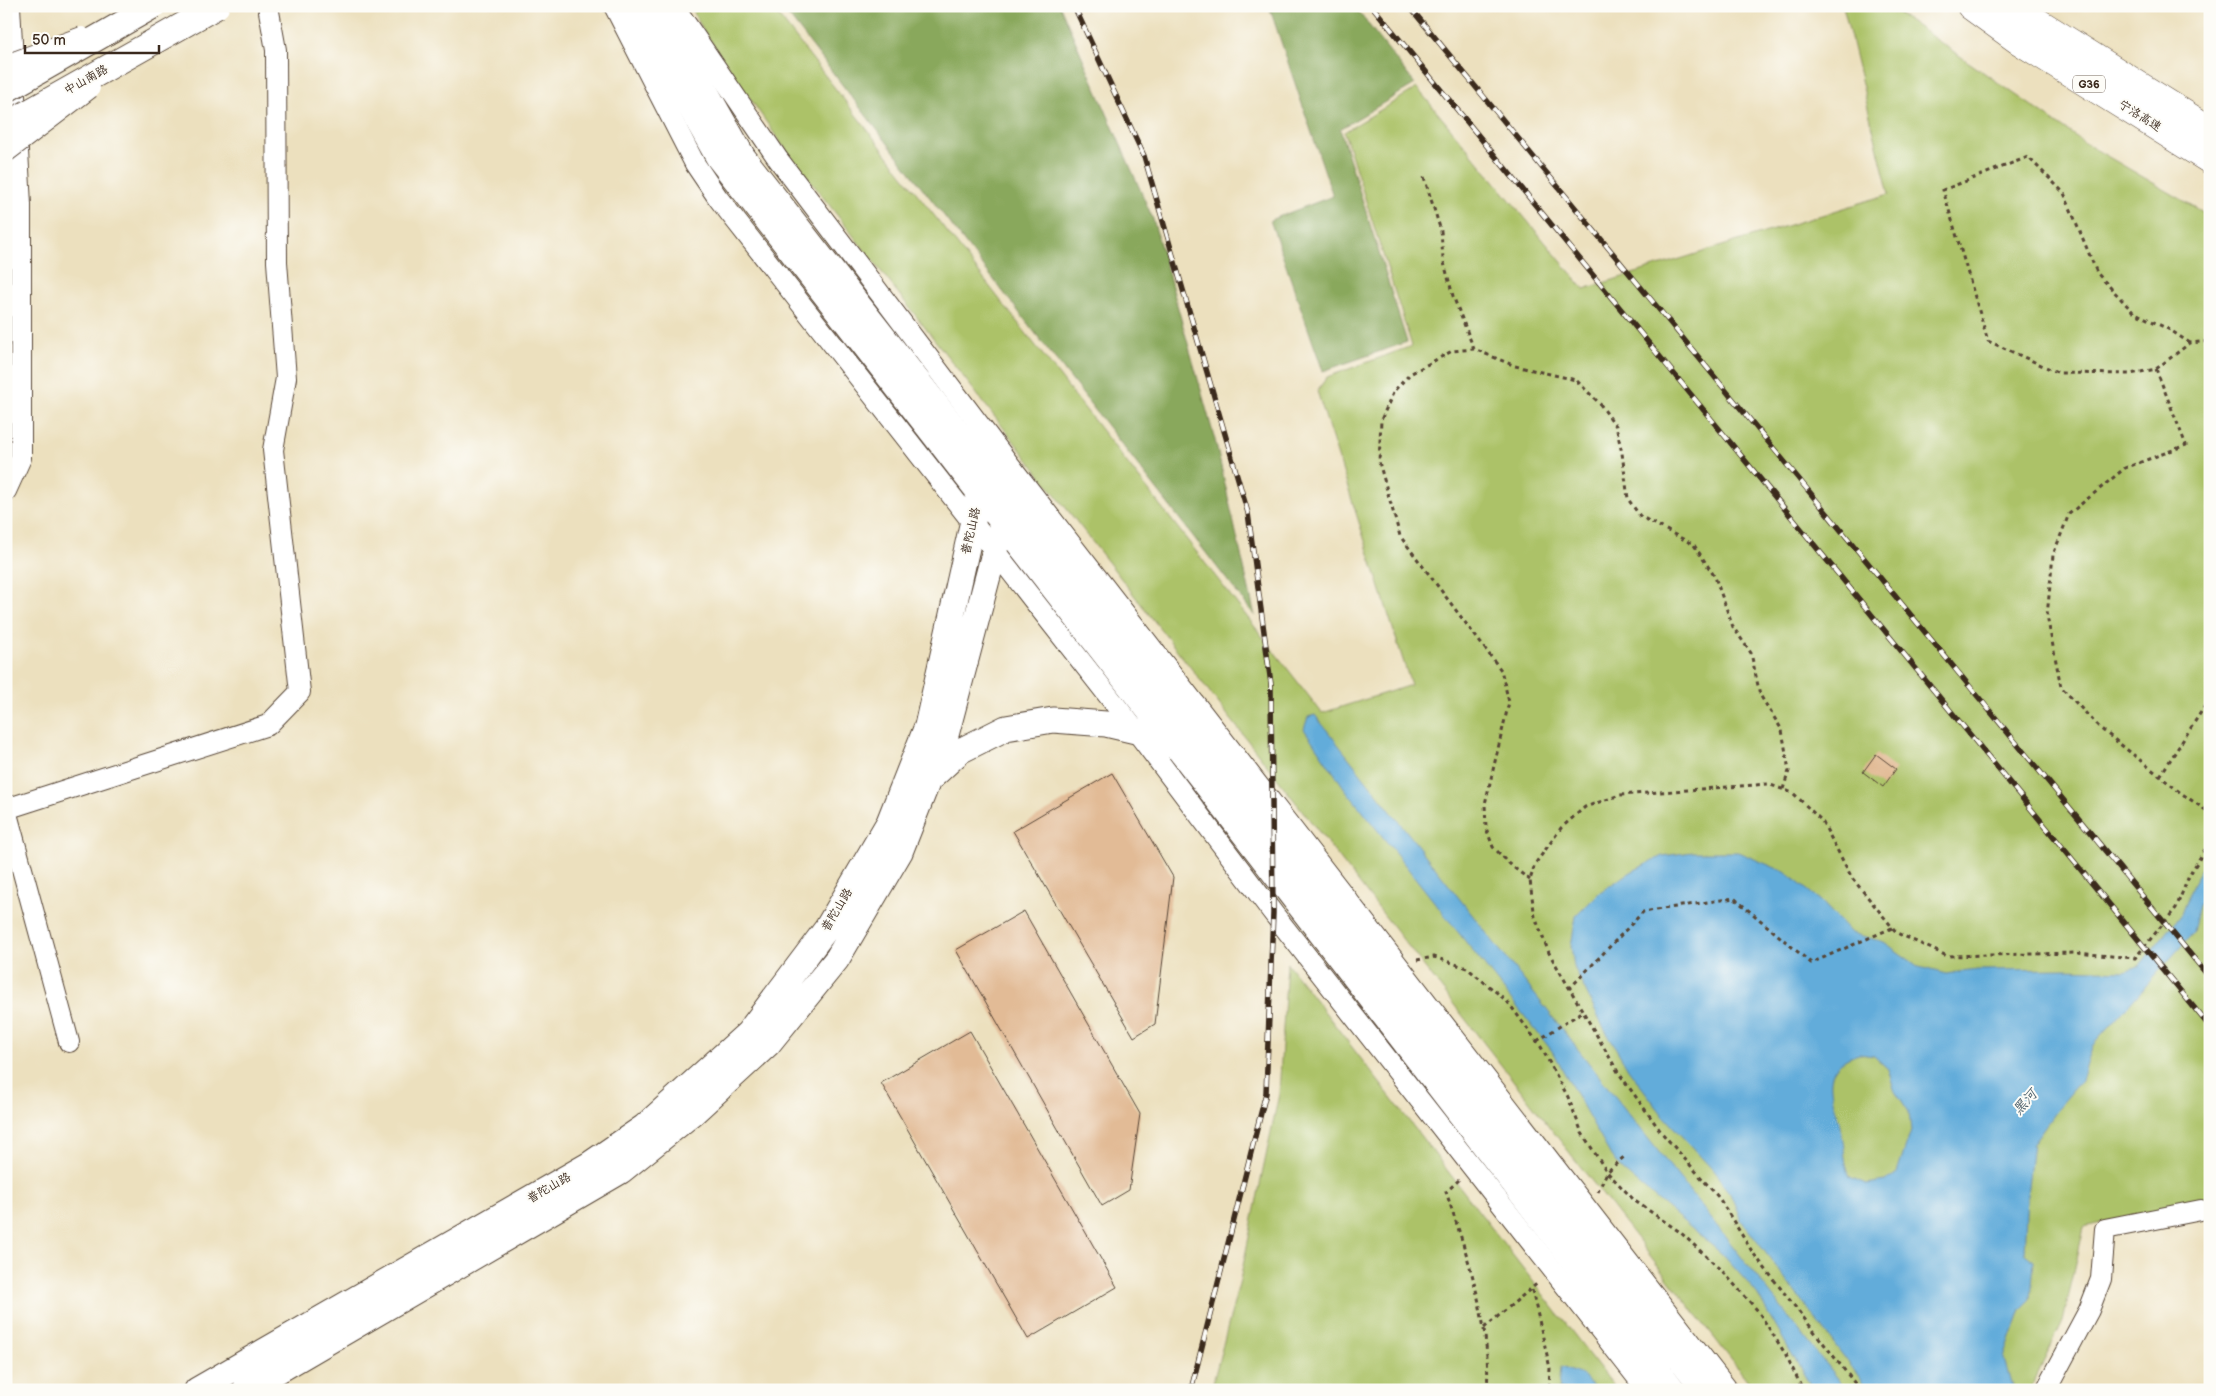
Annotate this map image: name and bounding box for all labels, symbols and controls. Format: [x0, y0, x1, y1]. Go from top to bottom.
scale bar [25, 22, 159, 54]
text: 50 m [32, 31, 66, 50]
street label: 中山南路 [61, 62, 111, 98]
road number: G36 [2073, 76, 2105, 92]
street label: 宁洛高速 [2116, 97, 2164, 135]
street label: 普陀山路 [958, 506, 984, 556]
street label: 普陀山路 [818, 886, 856, 934]
water label: 黑河 [2009, 1084, 2042, 1118]
street label: 普陀山路 [524, 1170, 574, 1206]

